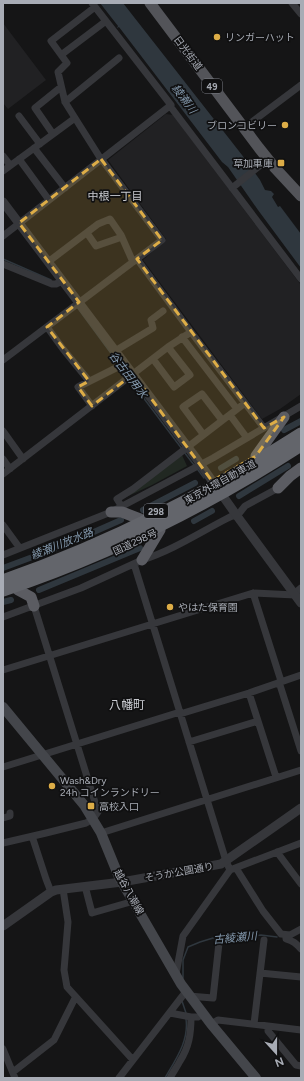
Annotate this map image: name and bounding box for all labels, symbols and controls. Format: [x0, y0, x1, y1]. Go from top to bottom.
place label: リンガーハット [225, 31, 295, 44]
marker: リンガーハット [212, 32, 222, 42]
street label: 日光街道 [171, 33, 205, 73]
road number: 49 [202, 79, 222, 93]
water label: 綾瀬川 [169, 82, 200, 117]
place label: ブロンコビリー [207, 119, 277, 132]
marker: ブロンコビリー [280, 120, 290, 130]
place label: 草加車庫 [233, 157, 273, 170]
marker: 草加車庫 [276, 158, 286, 168]
district label: 中根一丁目 [88, 190, 143, 203]
water label: 谷古田用水 [106, 349, 150, 402]
street label: 東京外環自動車道 [182, 457, 258, 507]
road number: 298 [144, 504, 168, 518]
water label: 綾瀬川放水路 [29, 525, 96, 562]
street label: 国道298号 [111, 526, 159, 558]
place label: やはた保育園 [178, 601, 238, 614]
marker: やはた保育園 [165, 602, 175, 612]
district label: 八幡町 [109, 698, 145, 712]
place label: Wash&Dry 24h コインランドリー [60, 774, 160, 799]
marker: Wash&Dry 24h コインランドリー [47, 781, 57, 791]
place label: 高校入口 [99, 800, 139, 813]
marker: 高校入口 [86, 801, 96, 811]
street label: そうか公園通り [143, 860, 215, 884]
street label: 越谷八潮線 [111, 867, 147, 917]
water label: 古綾瀬川 [213, 930, 258, 946]
north arrow [256, 1033, 296, 1073]
text: N [273, 1054, 286, 1069]

